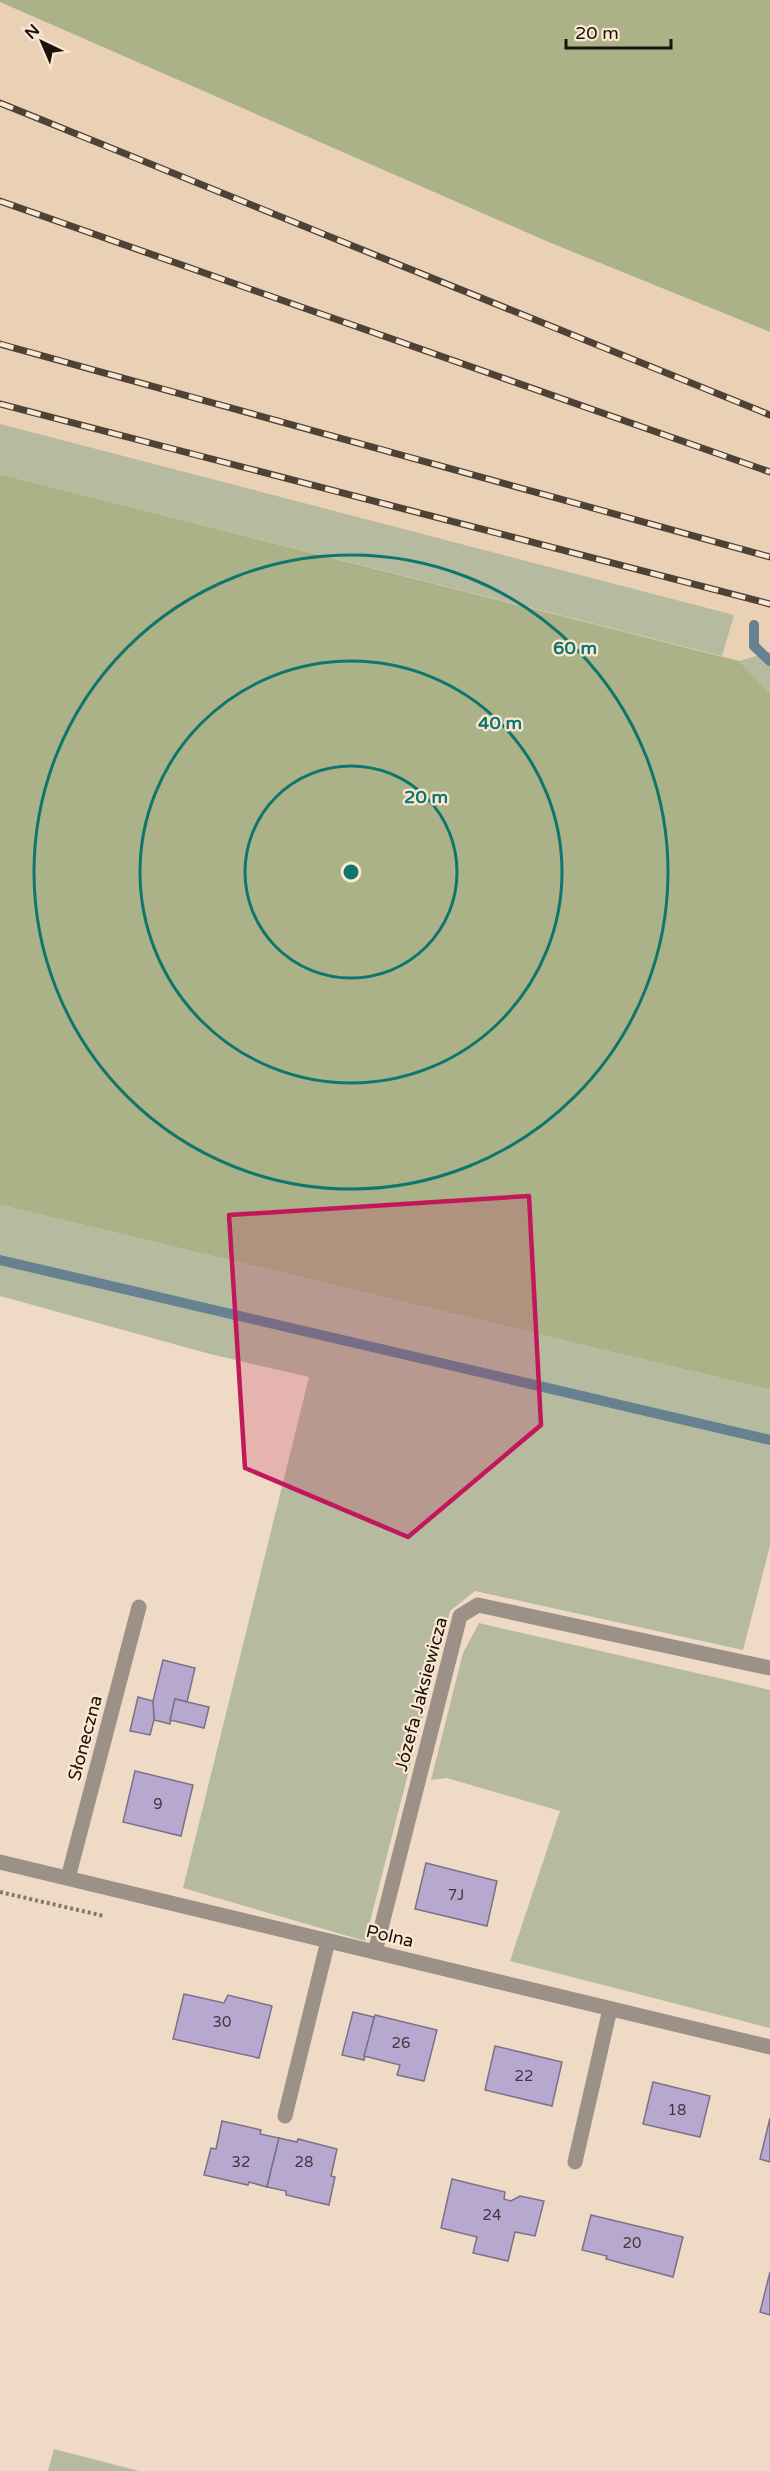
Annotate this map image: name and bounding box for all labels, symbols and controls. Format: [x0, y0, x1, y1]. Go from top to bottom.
north arrow [12, 12, 72, 72]
scale bar [566, 12, 671, 50]
text: N [21, 20, 44, 44]
text: 20 m [575, 22, 619, 44]
text: 60 m [553, 637, 597, 659]
text: 40 m [478, 712, 522, 734]
text: 20 m [404, 786, 448, 808]
centre of rings [341, 862, 361, 882]
street label: Józefa Jaksiewicza [390, 1614, 452, 1774]
street label: Słoneczna [63, 1693, 107, 1783]
house number: 9 [153, 1795, 163, 1813]
house number: 7J [448, 1886, 464, 1904]
street label: Polna [364, 1920, 416, 1952]
house number: 30 [213, 2013, 231, 2031]
house number: 26 [392, 2034, 410, 2052]
house number: 22 [515, 2067, 533, 2085]
house number: 18 [668, 2101, 686, 2119]
house number: 32 [232, 2153, 250, 2171]
house number: 28 [295, 2153, 313, 2171]
house number: 24 [483, 2206, 501, 2224]
house number: 20 [623, 2234, 641, 2252]

